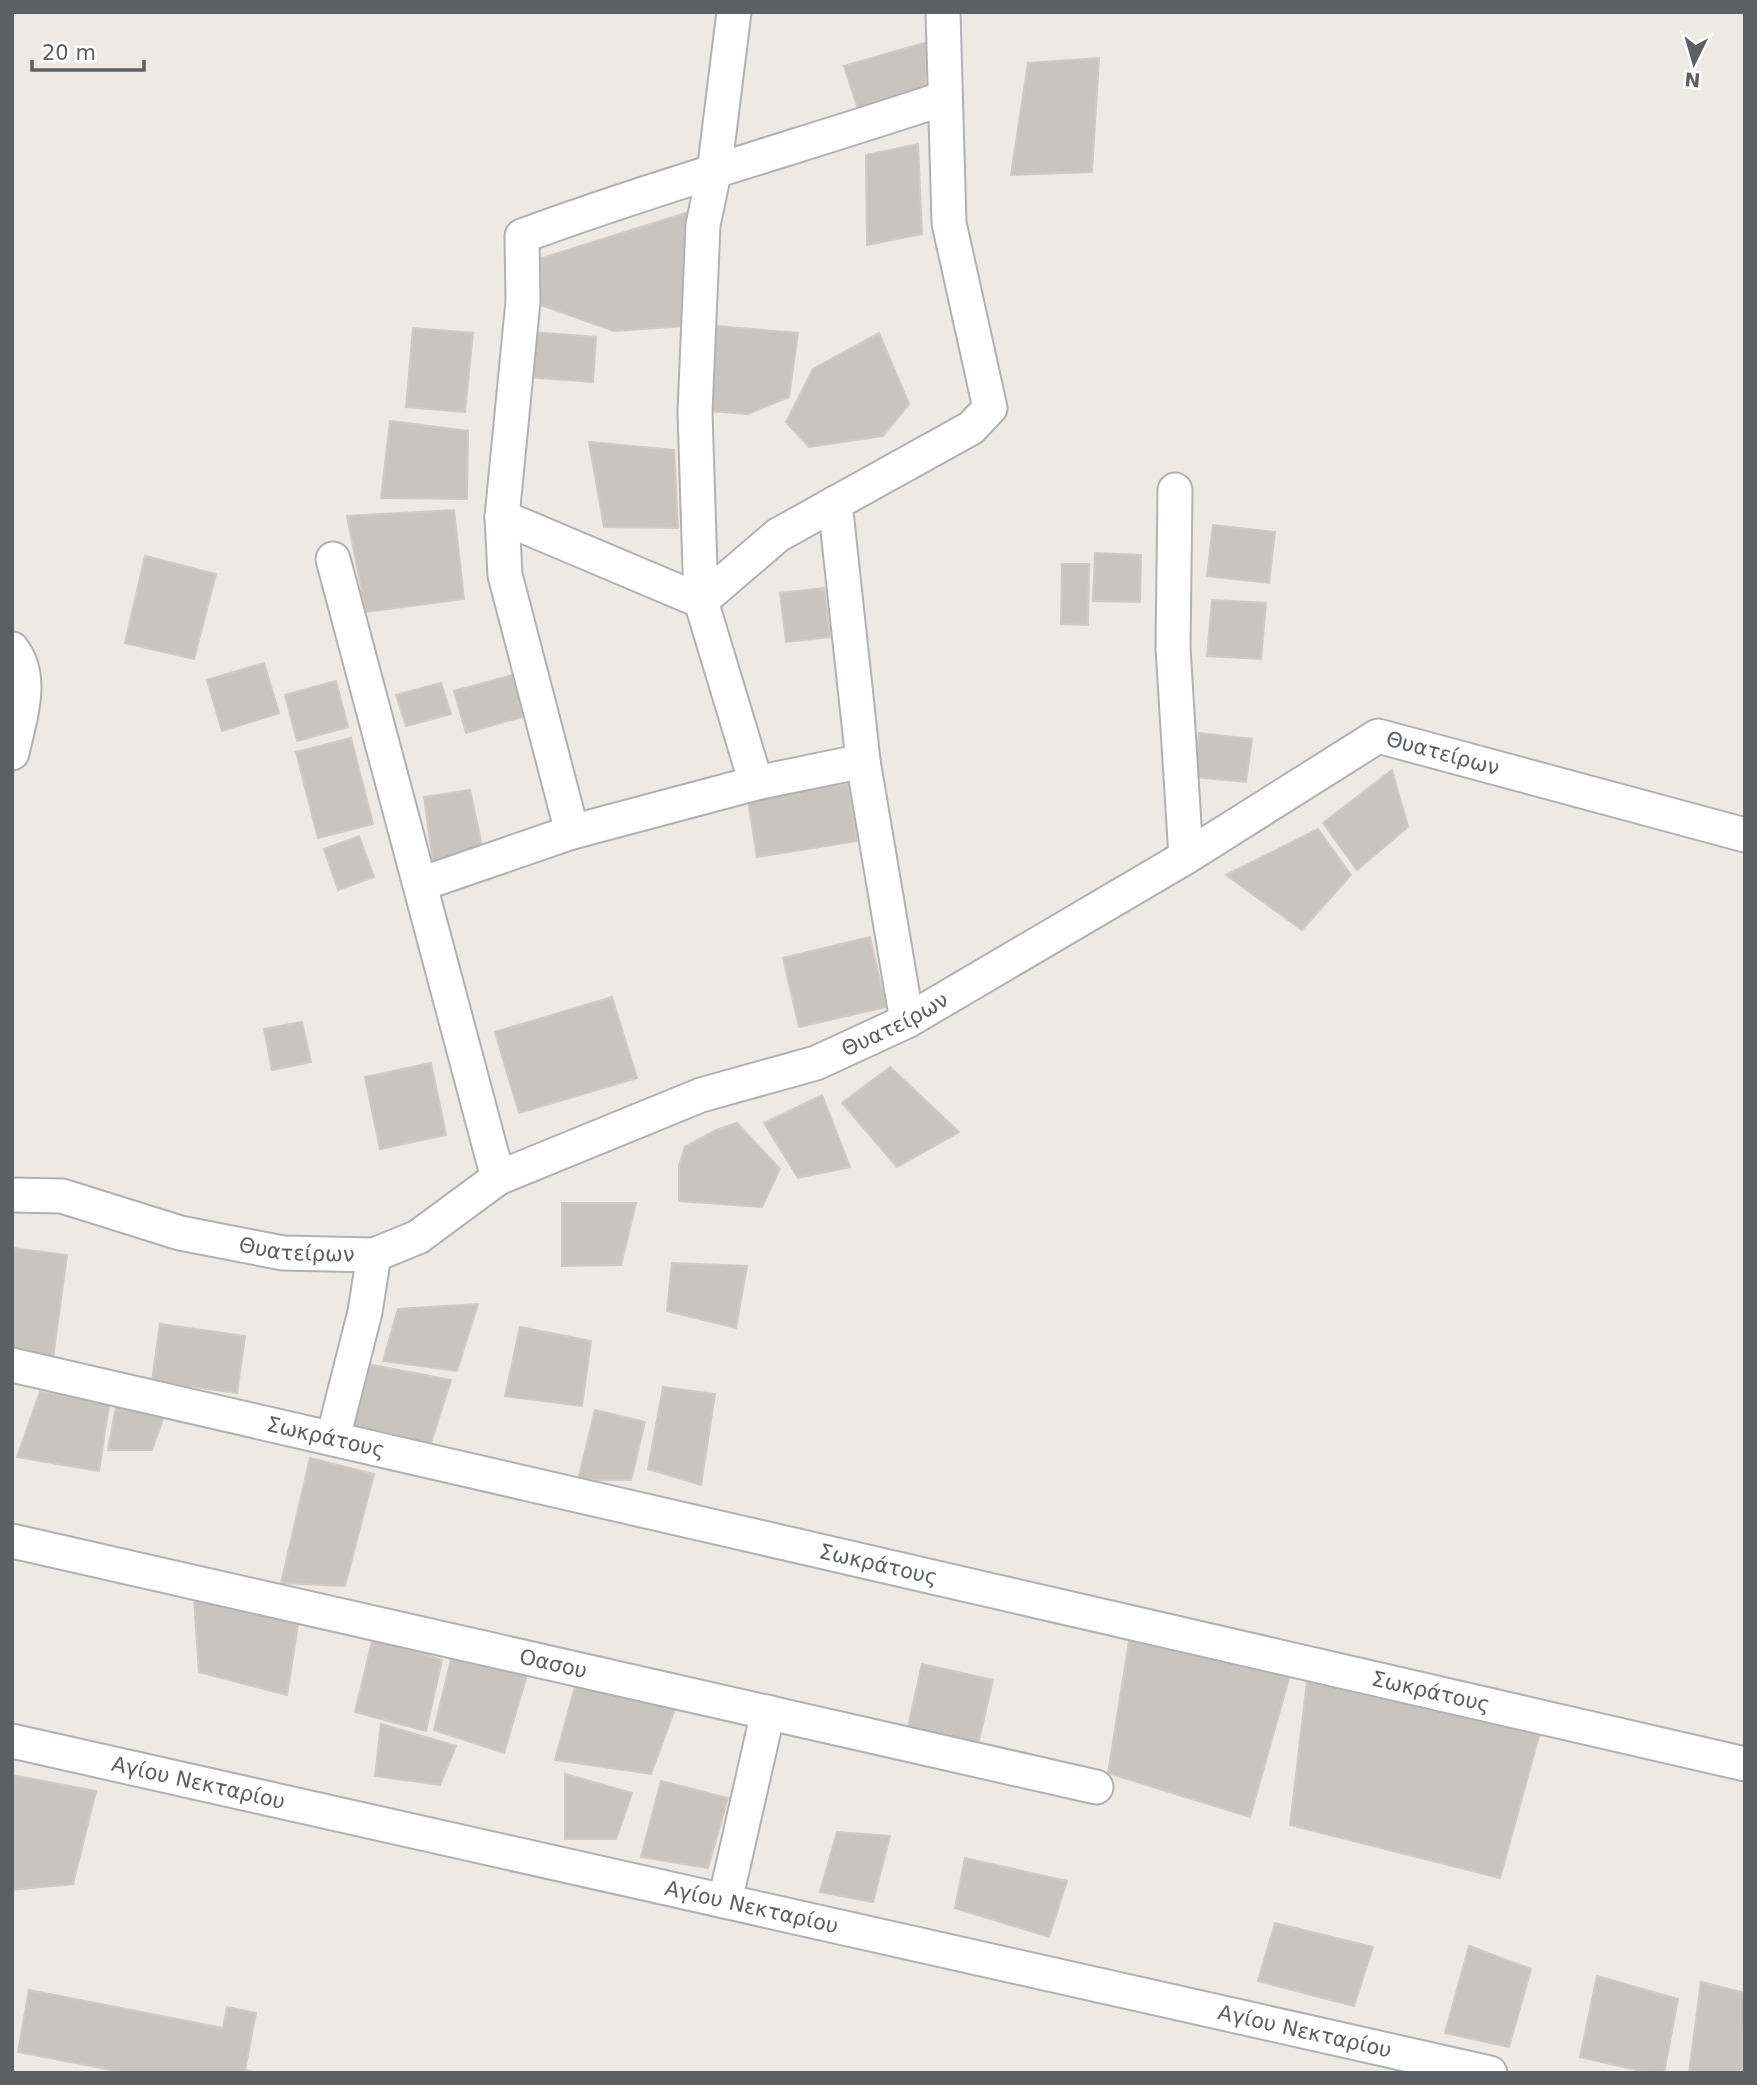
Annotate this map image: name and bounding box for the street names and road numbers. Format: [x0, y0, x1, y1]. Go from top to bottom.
street label: Θυατείρων [1383, 727, 1502, 780]
street label: Θυατείρων [838, 987, 952, 1061]
street label: Θυατείρων [237, 1233, 355, 1267]
street label: Σωκράτους [264, 1412, 387, 1462]
street label: Σωκράτους [817, 1539, 940, 1590]
street label: Οασου [517, 1645, 589, 1683]
street label: Σωκράτους [1369, 1666, 1492, 1717]
street label: Αγίου Νεκταρίου [109, 1752, 287, 1814]
street label: Αγίου Νεκταρίου [663, 1876, 841, 1938]
street label: Αγίου Νεκταρίου [1216, 2000, 1394, 2063]

